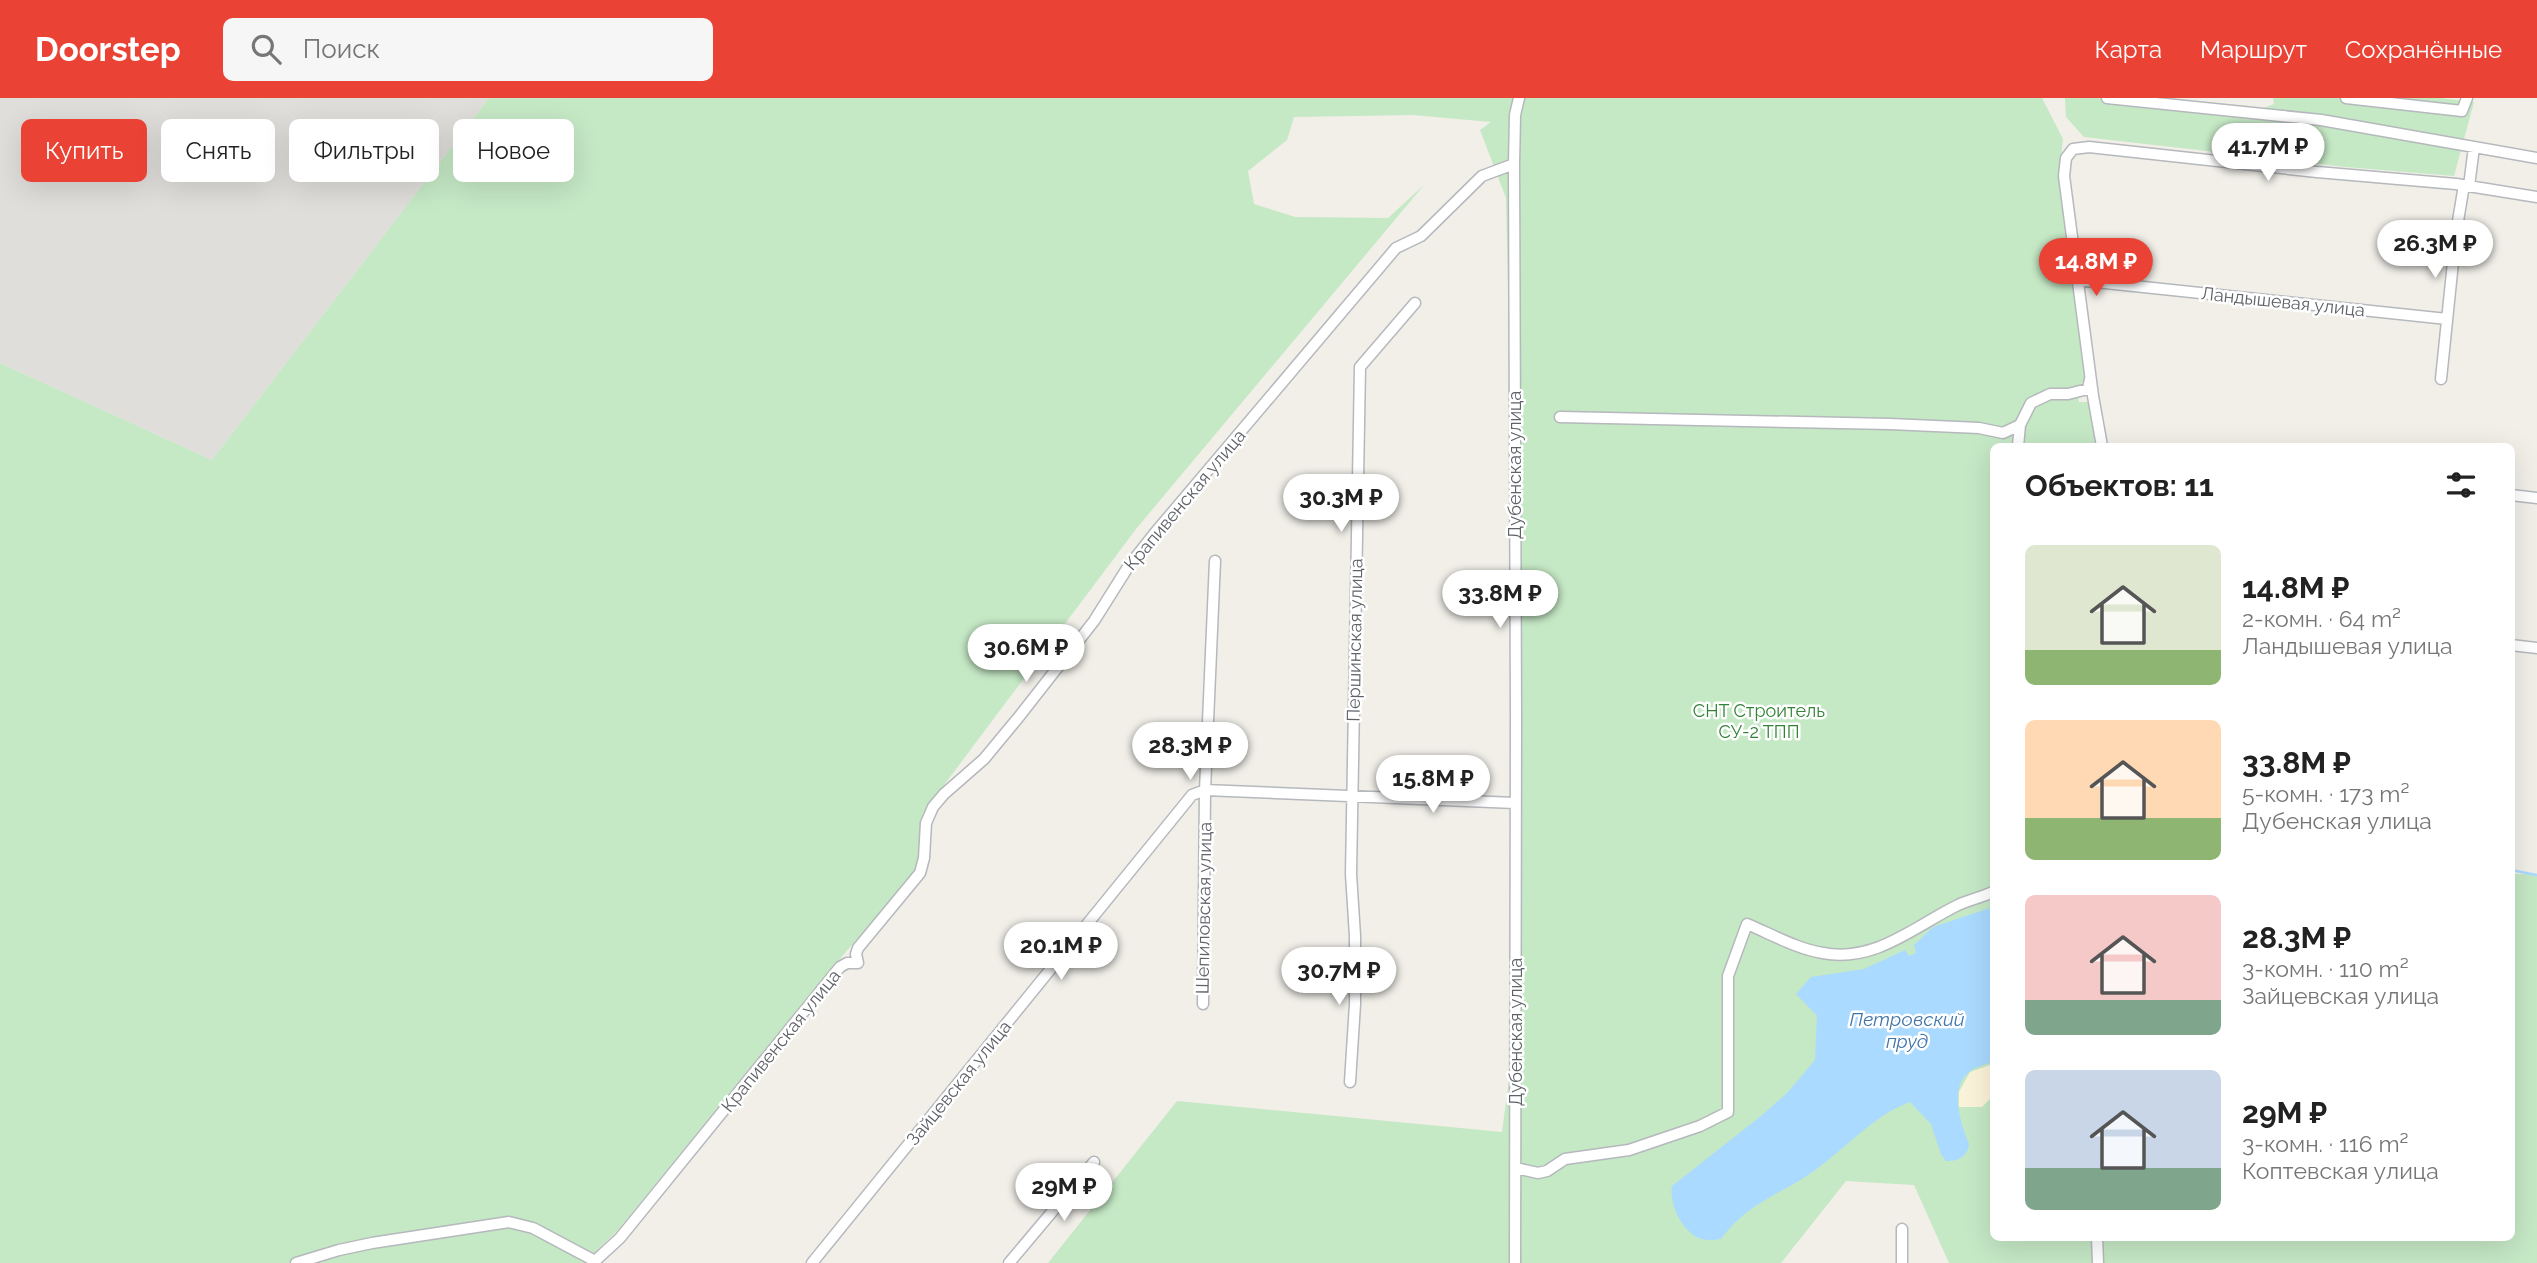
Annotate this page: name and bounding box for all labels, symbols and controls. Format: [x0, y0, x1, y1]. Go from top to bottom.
search box [223, 18, 713, 81]
text: Doorstep [35, 30, 181, 69]
icon: search [247, 30, 285, 68]
text: Поиск [303, 34, 380, 64]
text: Карта [2094, 35, 2162, 64]
text: Маршрут [2200, 35, 2307, 64]
text: Сохранённые [2345, 35, 2502, 64]
chip: Купить [21, 119, 147, 182]
chip: Снять [161, 119, 275, 182]
chip: Фильтры [289, 119, 439, 182]
chip: Новое [453, 119, 574, 182]
pin: 41.7M ₽ [2203, 123, 2333, 183]
text: 41.7M ₽ [2228, 132, 2308, 159]
pin: 26.3M ₽ [2370, 220, 2500, 280]
text: 26.3M ₽ [2393, 229, 2477, 256]
pin: 14.8M ₽ [2031, 238, 2161, 298]
text: 14.8M ₽ [2055, 247, 2137, 274]
street label: Ландышевая улица [2200, 282, 2366, 321]
street label: Дубенская улица [1504, 391, 1525, 539]
street label: Крапивенская улица [1120, 425, 1250, 574]
icon: filters [2442, 466, 2480, 504]
text: Объектов: 11 [2025, 468, 2214, 503]
pin: 30.3M ₽ [1276, 474, 1406, 534]
text: 30.3M ₽ [1299, 483, 1383, 510]
street label: Першинская улица [1343, 558, 1366, 722]
pin: 33.8M ₽ [1435, 570, 1565, 630]
text: 14.8M ₽ [2242, 570, 2349, 605]
icon: home [2081, 573, 2165, 657]
text: 33.8M ₽ [1458, 579, 1542, 606]
text: 2-комн. · 64 m² [2242, 605, 2401, 632]
pin: 30.6M ₽ [961, 624, 1091, 684]
text: Ландышевая улица [2242, 632, 2453, 659]
text: 30.6M ₽ [984, 633, 1068, 660]
park label: СНТ Строитель СУ-2 ТПП [1693, 700, 1825, 742]
pin: 28.3M ₽ [1125, 722, 1255, 782]
text: 28.3M ₽ [1148, 731, 1232, 758]
text: 33.8M ₽ [2242, 745, 2351, 780]
icon: home [2081, 748, 2165, 832]
pin: 15.8M ₽ [1368, 756, 1498, 815]
text: 15.8M ₽ [1392, 764, 1474, 791]
text: 5-комн. · 173 m² [2242, 780, 2409, 807]
text: Дубенская улица [2242, 807, 2432, 834]
street label: Шепиловская улица [1191, 822, 1216, 994]
text: 28.3M ₽ [2242, 920, 2351, 955]
pin: 20.1M ₽ [996, 922, 1126, 982]
icon: home [2081, 923, 2165, 1007]
text: 20.1M ₽ [1020, 931, 1102, 958]
pin: 30.7M ₽ [1274, 948, 1404, 1007]
text: 3-комн. · 110 m² [2242, 955, 2409, 982]
text: 30.7M ₽ [1297, 956, 1381, 983]
street label: Дубенская улица [1505, 958, 1526, 1106]
street label: Крапивенская улица [717, 965, 845, 1116]
text: Зайцевская улица [2242, 982, 2439, 1009]
water label: Петровский пруд [1849, 1008, 1965, 1052]
street label: Зайцевская улица [902, 1016, 1015, 1149]
text: 29M ₽ [2242, 1095, 2327, 1130]
icon: home [2081, 1098, 2165, 1182]
text: 3-комн. · 116 m² [2242, 1130, 2408, 1157]
text: Коптевская улица [2242, 1157, 2439, 1184]
pin: 29M ₽ [1015, 1164, 1113, 1223]
text: 29M ₽ [1031, 1172, 1097, 1199]

